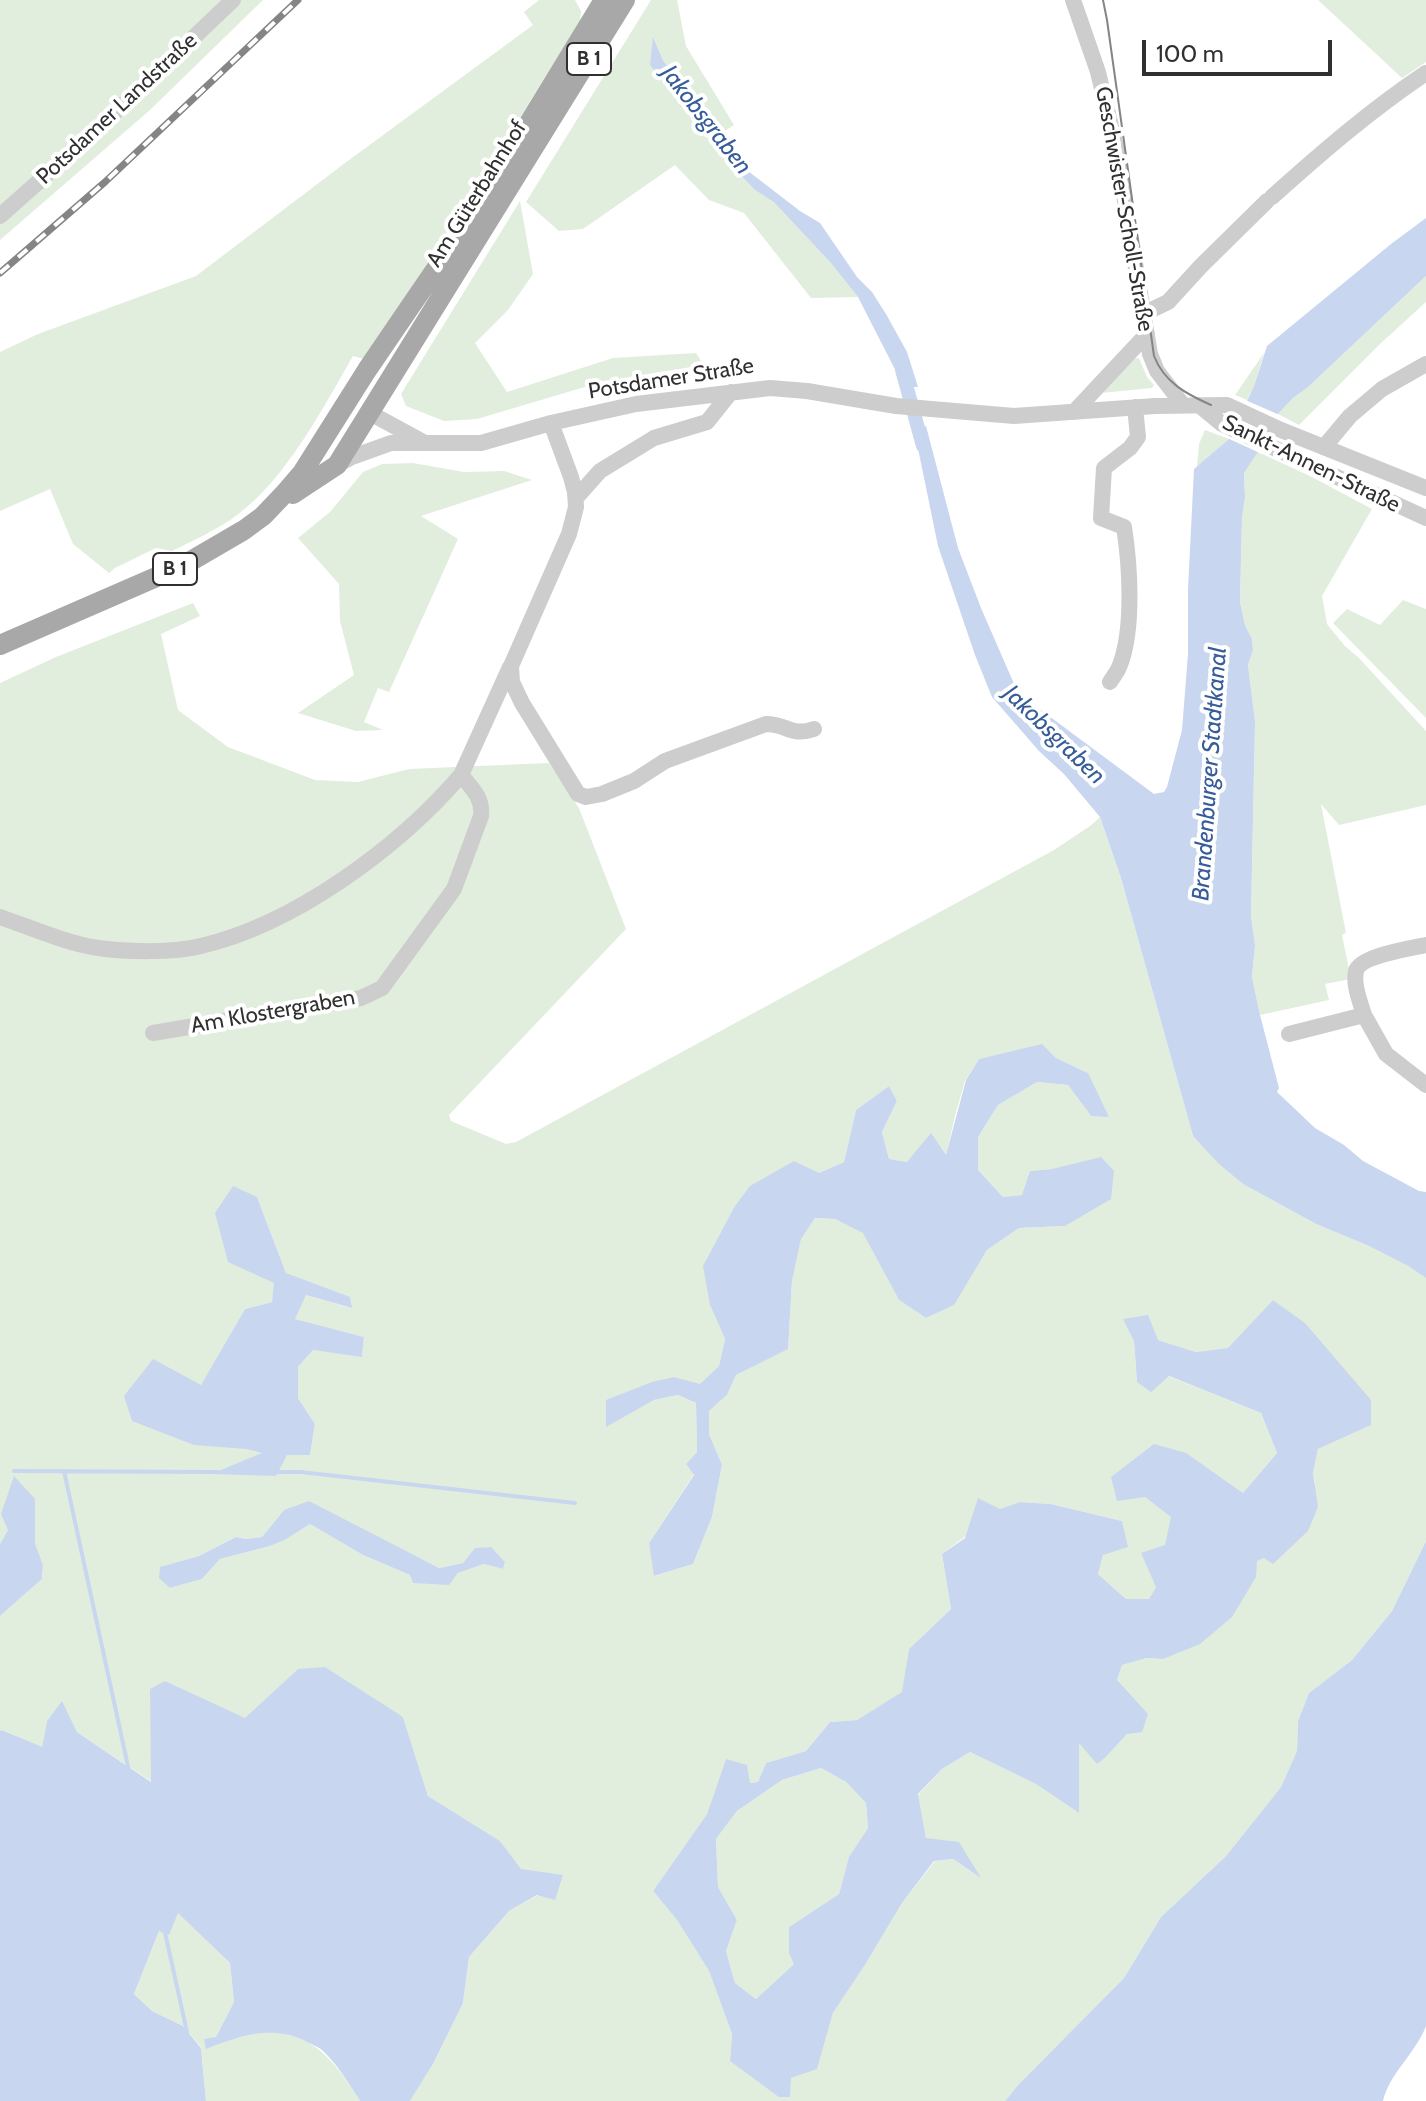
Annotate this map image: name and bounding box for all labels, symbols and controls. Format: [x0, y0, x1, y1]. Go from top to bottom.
scale bar [1146, 24, 1336, 74]
street label: Potsdamer Landstraße [31, 28, 203, 190]
text: 100 m [1156, 39, 1224, 68]
road number: B 1 [567, 43, 611, 75]
water label: Jakobsgraben [655, 60, 757, 180]
street label: Geschwister-Scholl-Straße [1089, 85, 1159, 333]
street label: Am Güterbahnhof [421, 116, 533, 272]
street label: Potsdamer Straße [586, 353, 756, 405]
street label: Sankt-Annen-Straße [1218, 410, 1404, 518]
road number: B 1 [153, 553, 197, 585]
water label: Brandenburger Stadtkanal [1187, 646, 1233, 902]
water label: Jakobsgraben [997, 679, 1111, 791]
street label: Am Klostergraben [189, 985, 357, 1039]

